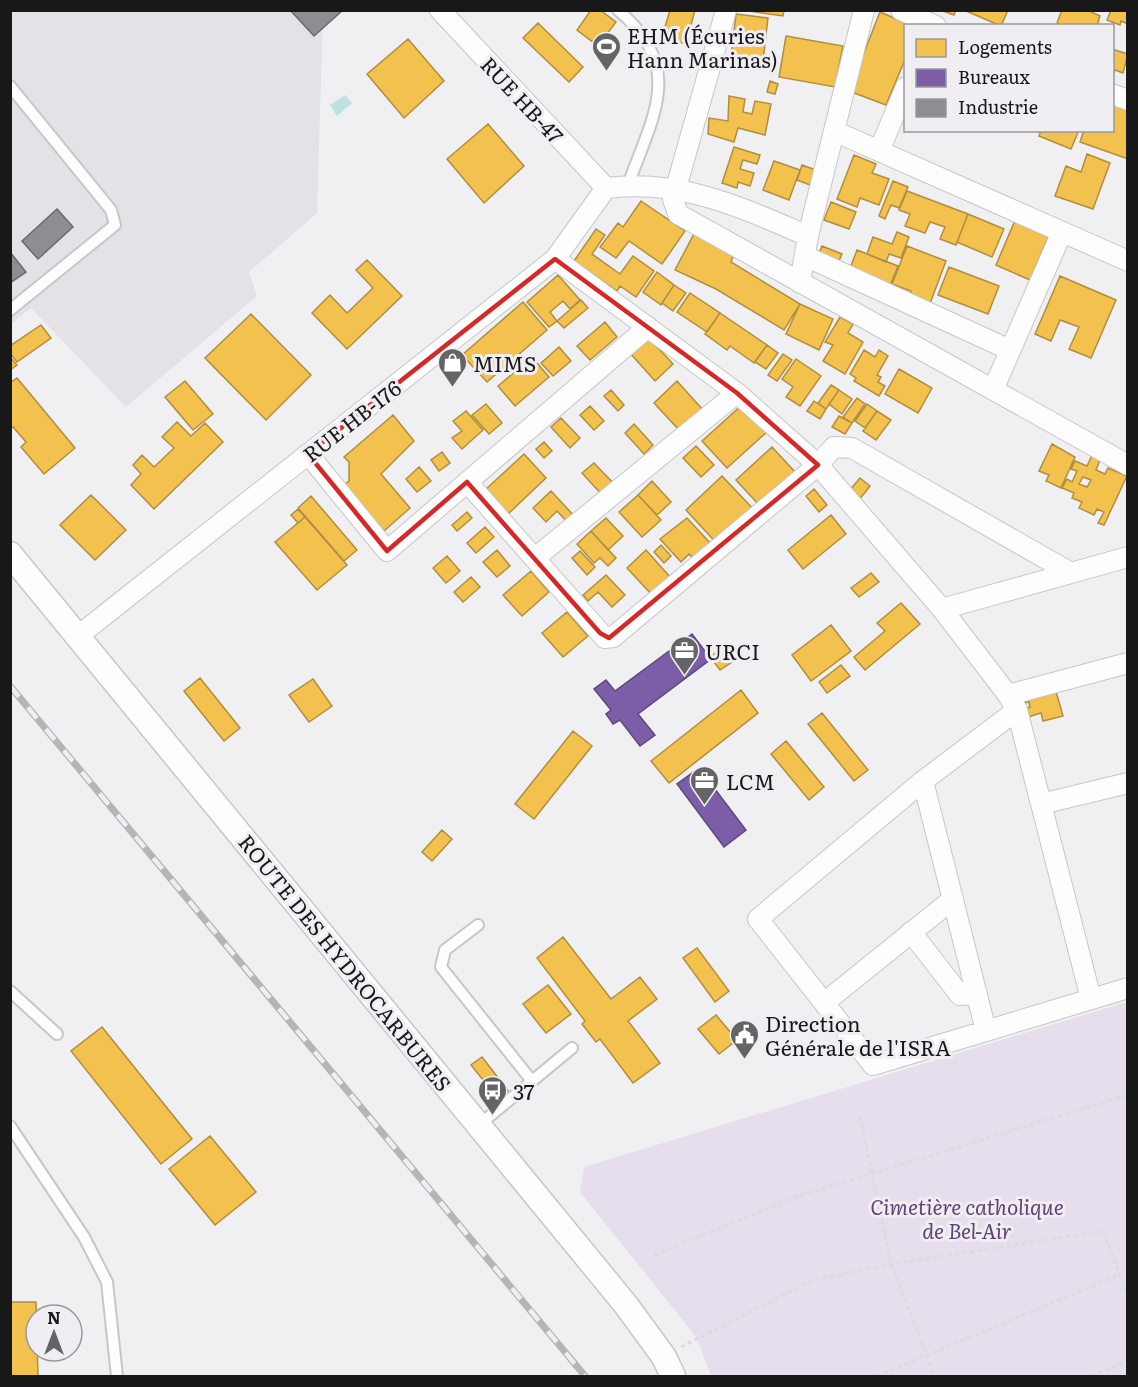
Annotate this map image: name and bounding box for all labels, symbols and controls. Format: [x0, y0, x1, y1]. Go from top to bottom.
place label: EHM (Écuries Hann Marinas) [627, 19, 778, 74]
legend [904, 24, 1114, 132]
sports icon: EHM (Écuries Hann Marinas) [590, 30, 622, 72]
text: Logements [958, 33, 1052, 60]
street label: RUE HB-47 [475, 49, 572, 150]
text: Bureaux [958, 63, 1031, 90]
text: Industrie [958, 93, 1038, 120]
shop icon: MIMS [436, 346, 468, 388]
place label: MIMS [473, 347, 536, 378]
street label: RUE HB-176 [295, 372, 407, 468]
office icon: URCI [668, 634, 700, 676]
place label: URCI [705, 635, 760, 666]
office icon: LCM [689, 764, 721, 806]
place label: LCM [726, 765, 775, 796]
street label: ROUTE DES HYDROCARBURES [232, 827, 460, 1097]
place label: Direction Générale de l'ISRA [765, 1007, 951, 1062]
public building icon: Direction Générale de l'ISRA [728, 1018, 760, 1060]
bus stop icon: 37 [476, 1074, 508, 1116]
place label: 37 [513, 1075, 535, 1106]
park label: Cimetière catholique de Bel-Air [870, 1190, 1064, 1245]
north arrow [24, 1303, 84, 1363]
text: N [47, 1305, 61, 1329]

